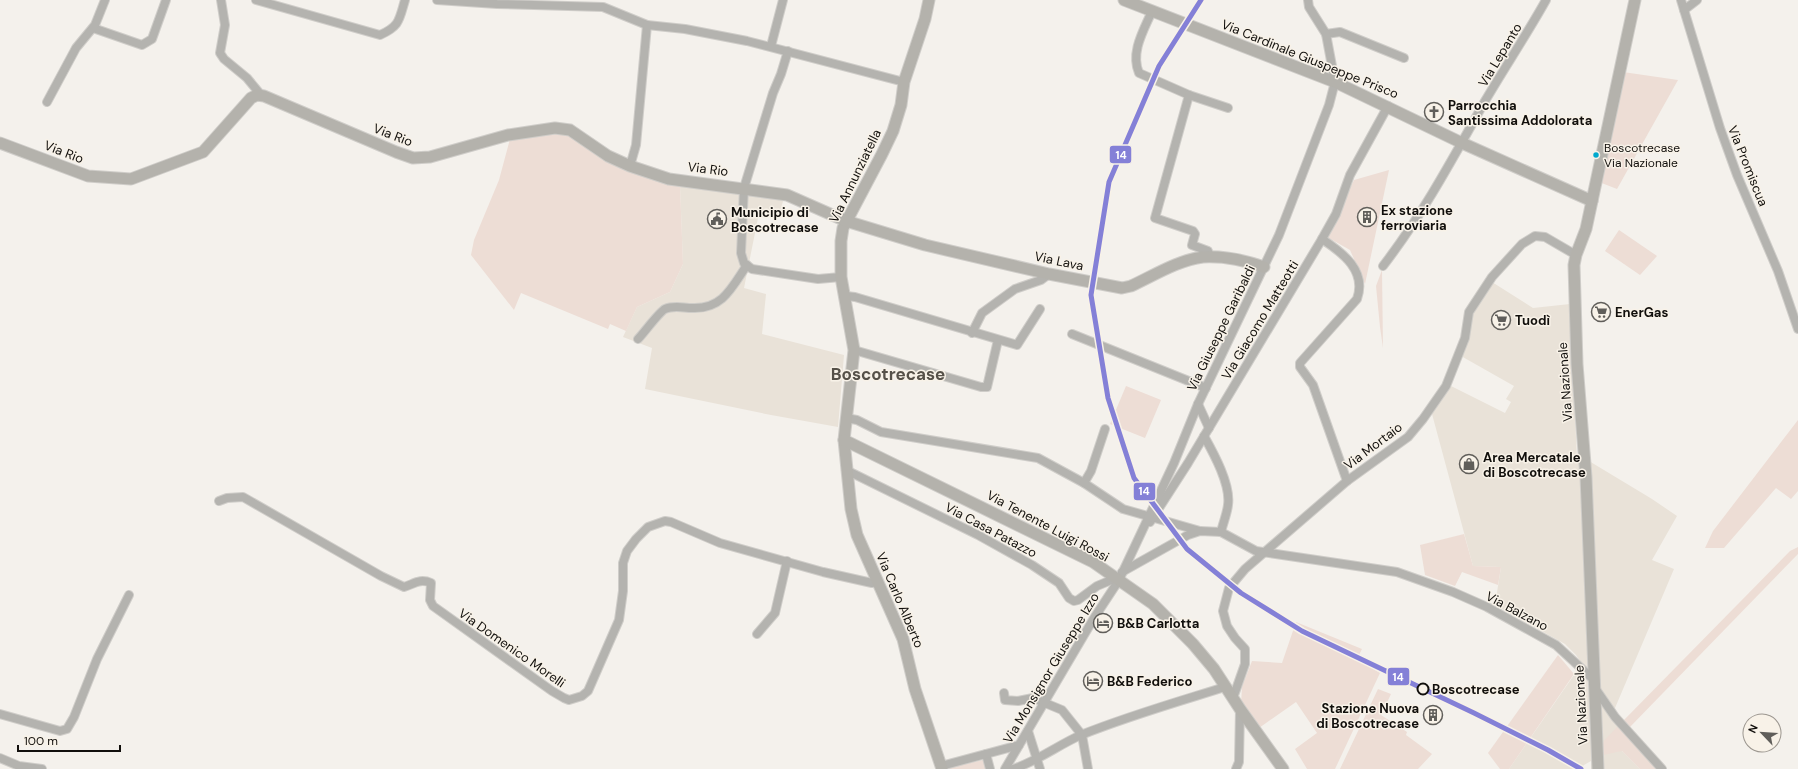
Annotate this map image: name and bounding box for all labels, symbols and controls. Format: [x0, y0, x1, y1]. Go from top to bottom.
street label: Via Cardinale Giuspeppe Prisco [1219, 16, 1401, 102]
street label: Via Lepanto [1474, 20, 1526, 90]
place label: Parrocchia Santissima Addolorata [1448, 97, 1592, 129]
church icon: Parrocchia Santissima Addolorata [1423, 101, 1445, 123]
street label: Via Rio [371, 120, 415, 150]
street label: Via Promiscua [1724, 123, 1772, 209]
street label: Via Annunziatella [825, 126, 885, 226]
street label: Via Rio [42, 137, 86, 167]
place label: Boscotrecase Via Nazionale [1604, 140, 1680, 171]
line badge: 14 [1109, 145, 1132, 164]
text: 14 [1115, 148, 1127, 162]
marker: Boscotrecase Via Nazionale [1591, 150, 1601, 160]
street label: Via Rio [687, 158, 730, 180]
place label: Ex stazione ferroviaria [1381, 202, 1453, 234]
place label: Municipio di Boscotrecase [731, 204, 819, 236]
building icon: Ex stazione ferroviaria [1356, 206, 1378, 228]
public building icon: Municipio di Boscotrecase [706, 208, 728, 230]
street label: Via Lava [1033, 248, 1085, 274]
street label: Via Giacomo Matteotti [1218, 257, 1302, 383]
street label: Via Giuseppe Garibaldi [1183, 262, 1259, 394]
supermarket icon: EnerGas [1590, 301, 1612, 323]
place label: EnerGas [1615, 304, 1668, 321]
supermarket icon: Tuodì [1490, 309, 1512, 331]
place label: Tuodì [1515, 312, 1551, 329]
street label: Via Nazionale [1554, 341, 1576, 423]
district label: Boscotrecase [831, 363, 945, 385]
street label: Via Mortaio [1340, 418, 1406, 473]
place label: Area Mercatale di Boscotrecase [1483, 449, 1586, 481]
shop icon: Area Mercatale di Boscotrecase [1458, 453, 1480, 475]
line badge: 14 [1133, 482, 1156, 501]
text: 14 [1138, 484, 1150, 498]
street label: Via Tenente Luigi Rossi [984, 486, 1112, 566]
street label: Via Casa Patazzo [942, 499, 1040, 562]
street label: Via Carlo Alberto [872, 550, 928, 651]
street label: Via Balzano [1483, 587, 1551, 635]
street label: Via Monsignor Giuseppe Izzo [999, 589, 1103, 746]
street label: Via Domenico Morelli [455, 605, 569, 691]
hotel icon: B&B Carlotta [1092, 612, 1114, 634]
place label: B&B Carlotta [1117, 615, 1199, 632]
street label: Via Nazionale [1570, 665, 1592, 745]
line badge: 14 [1387, 667, 1410, 686]
hotel icon: B&B Federico [1082, 670, 1104, 692]
text: 14 [1392, 670, 1404, 684]
place label: B&B Federico [1107, 673, 1193, 690]
place label: Boscotrecase [1432, 681, 1520, 698]
marker: Boscotrecase [1416, 682, 1430, 696]
place label: Stazione Nuova di Boscotrecase [1316, 700, 1419, 732]
building icon: Stazione Nuova di Boscotrecase [1422, 704, 1444, 726]
north arrow [1742, 713, 1782, 753]
text: N [1745, 722, 1761, 735]
scale bar [18, 727, 120, 753]
text: 100 m [24, 733, 58, 749]

